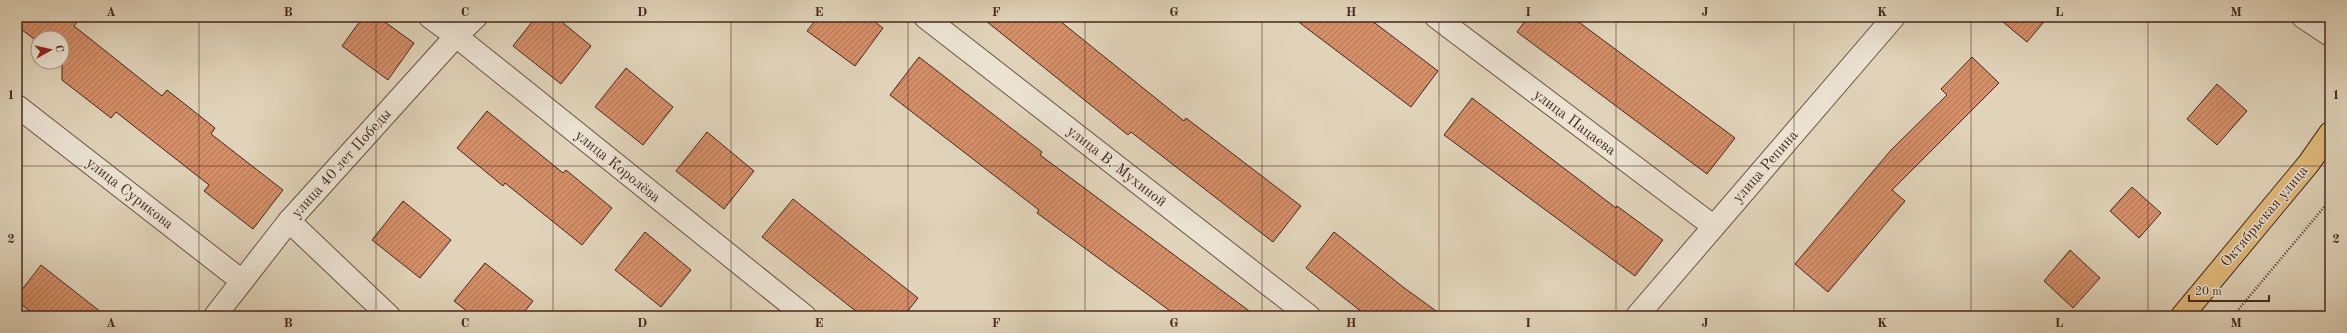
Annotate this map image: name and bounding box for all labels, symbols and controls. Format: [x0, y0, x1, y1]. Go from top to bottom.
text: A [106, 6, 116, 19]
text: B [283, 6, 293, 19]
text: C [461, 6, 469, 19]
text: D [637, 6, 647, 19]
text: E [815, 6, 824, 19]
text: F [992, 6, 1001, 19]
text: G [1169, 6, 1179, 19]
text: H [1346, 6, 1357, 19]
text: I [1525, 6, 1531, 19]
text: J [1701, 6, 1709, 19]
text: K [1877, 6, 1887, 19]
text: L [2055, 6, 2064, 19]
text: M [2230, 6, 2242, 19]
north arrow [30, 30, 70, 70]
text: С [52, 44, 64, 53]
street label: улица Пацаева [1530, 87, 1619, 159]
text: 1 [7, 89, 15, 102]
text: 1 [2332, 89, 2340, 102]
street label: улица 40 лет Победы [289, 107, 395, 221]
street label: улица В. Мухиной [1064, 124, 1169, 210]
street label: улица Репина [1731, 127, 1802, 206]
street label: улица Королёва [571, 128, 663, 206]
street label: улица Сурикова [83, 156, 176, 233]
street label: Октябрьская улица [2219, 163, 2312, 270]
text: 2 [7, 233, 15, 246]
text: 2 [2332, 233, 2340, 246]
scale bar [2189, 277, 2269, 303]
text: 20 m [2195, 286, 2222, 298]
text: A [106, 317, 116, 330]
text: B [283, 317, 293, 330]
text: C [461, 317, 469, 330]
text: D [637, 317, 647, 330]
text: E [815, 317, 824, 330]
text: F [992, 317, 1001, 330]
text: G [1169, 317, 1179, 330]
text: H [1346, 317, 1357, 330]
text: I [1525, 317, 1531, 330]
text: J [1701, 317, 1709, 330]
text: K [1877, 317, 1887, 330]
text: L [2055, 317, 2064, 330]
text: M [2230, 317, 2242, 330]

